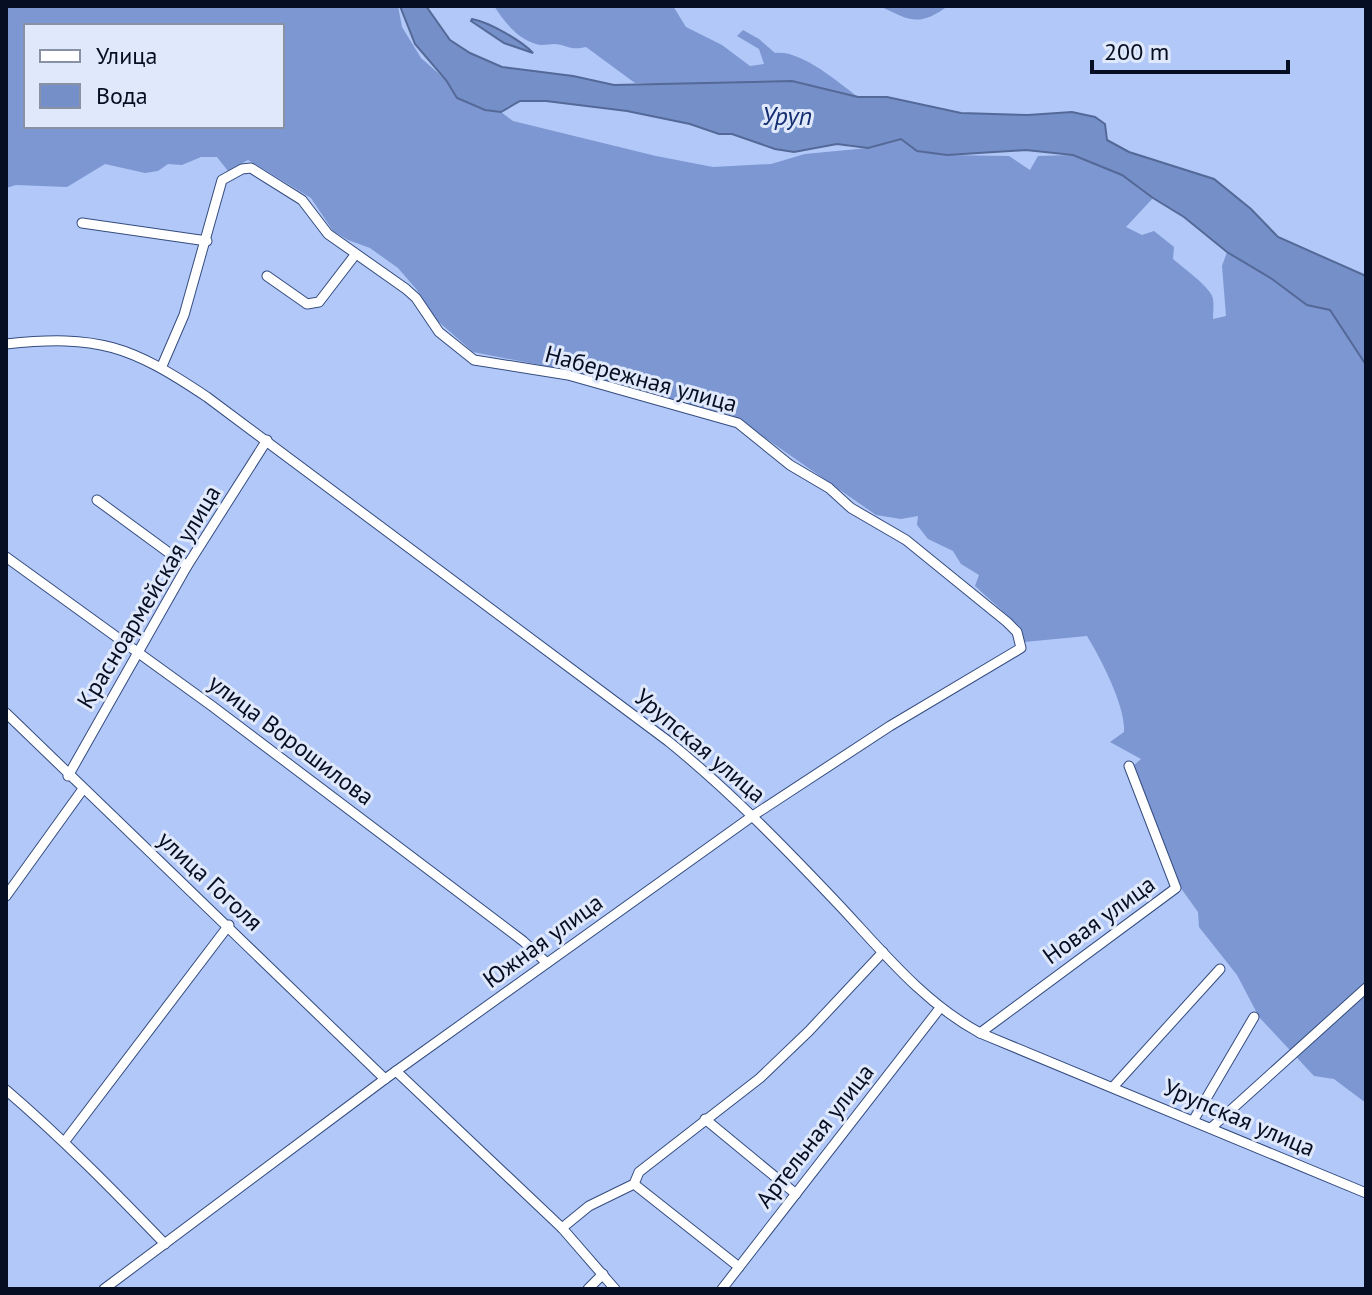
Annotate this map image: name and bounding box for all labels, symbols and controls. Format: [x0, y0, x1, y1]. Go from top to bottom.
legend [24, 24, 284, 128]
scale bar [1092, 24, 1288, 74]
text: 200 m [1104, 36, 1169, 67]
text: Улица [96, 40, 157, 71]
text: Вода [96, 80, 148, 111]
water label: Уруп [762, 99, 812, 132]
street label: Набережная улица [542, 338, 741, 419]
street label: Красноармейская улица [70, 479, 228, 714]
street label: улица Ворошилова [202, 667, 380, 812]
street label: Урупская улица [628, 682, 772, 810]
street label: улица Гоголя [151, 824, 270, 937]
street label: Новая улица [1036, 868, 1161, 971]
street label: Южная улица [477, 887, 609, 995]
street label: Артельная улица [749, 1057, 881, 1214]
street label: Урупская улица [1159, 1072, 1320, 1163]

